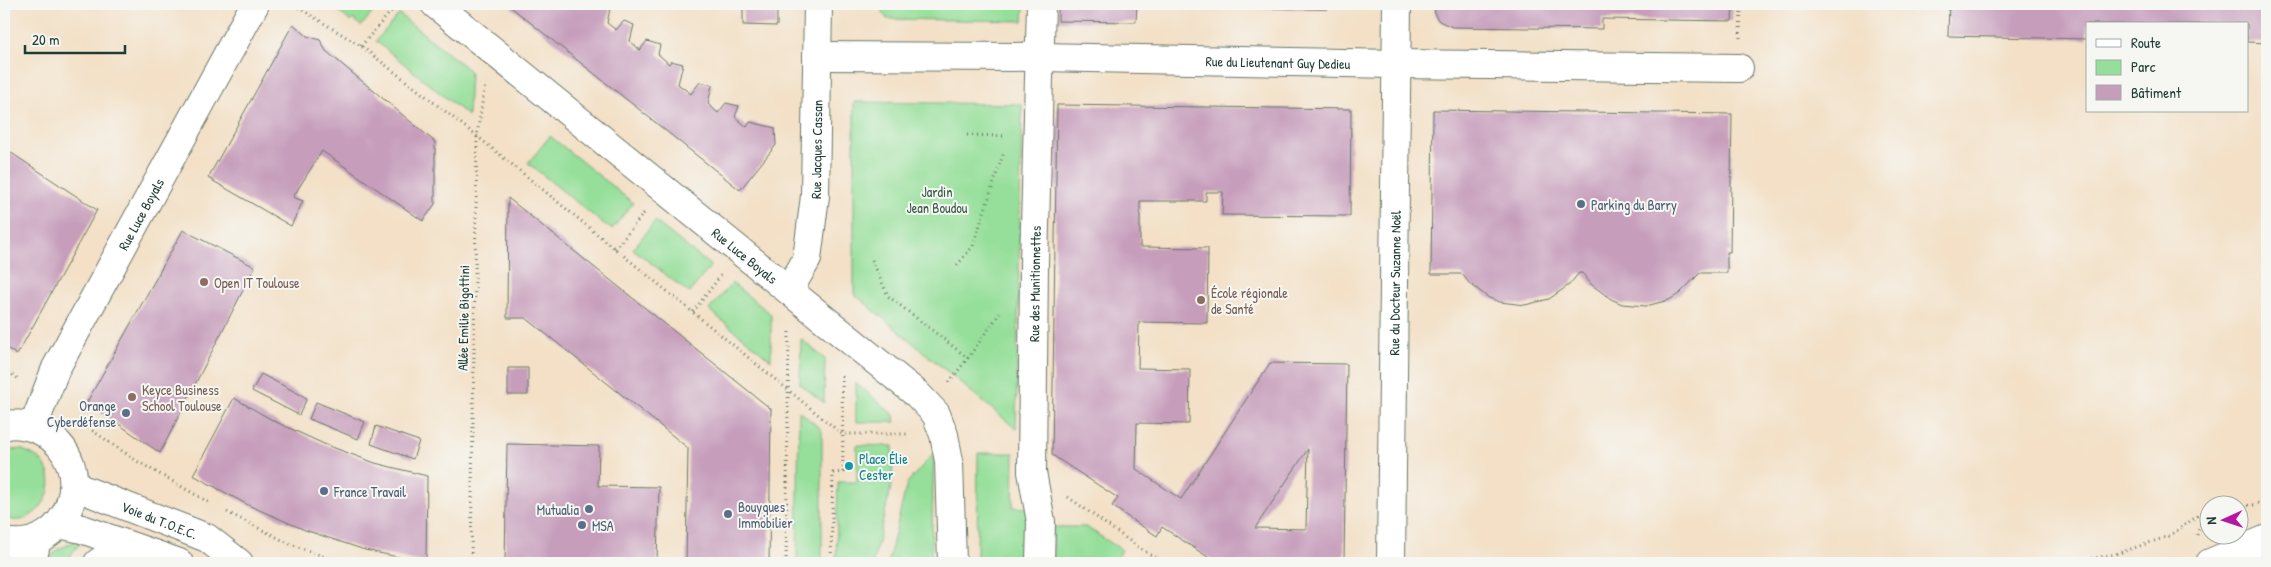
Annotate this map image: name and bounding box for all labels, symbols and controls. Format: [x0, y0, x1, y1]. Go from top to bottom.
scale bar [25, 22, 125, 54]
legend [2086, 22, 2248, 112]
text: 20 m [32, 29, 59, 50]
text: Route [2131, 32, 2161, 53]
street label: Rue du Lieutenant Guy Dedieu [1205, 51, 1351, 73]
text: Parc [2131, 56, 2156, 77]
text: Bâtiment [2131, 82, 2182, 103]
street label: Rue Jacques Cassan [805, 100, 826, 199]
street label: Rue Luce Boyals [113, 175, 168, 253]
park label: Jardin Jean Boudou [907, 182, 968, 217]
place label: Parking du Barry [1591, 195, 1677, 215]
marker: Parking du Barry [1575, 198, 1587, 210]
street label: Rue du Docteur Suzanne Noël [1384, 210, 1404, 356]
street label: Rue Luce Boyals [708, 223, 782, 287]
street label: Rue des Munitionnettes [1024, 225, 1045, 342]
street label: Allée Emilie Bigottini [453, 265, 474, 371]
place label: Open IT Toulouse [214, 273, 300, 293]
marker: Open IT Toulouse [198, 276, 210, 288]
place label: École régionale de Santé [1211, 283, 1288, 318]
marker: École régionale de Santé [1195, 294, 1207, 306]
place label: Keyce Business School Toulouse [142, 380, 222, 415]
marker: Keyce Business School Toulouse [126, 391, 138, 403]
place label: Orange Cyberdéfense [47, 396, 116, 432]
marker: Orange Cyberdéfense [120, 407, 132, 419]
place label: Place Élie Cester [859, 449, 908, 484]
marker: Place Élie Cester [843, 460, 855, 472]
place label: France Travail [333, 482, 406, 501]
marker: France Travail [318, 485, 330, 497]
north arrow [2198, 494, 2248, 544]
street label: Voie du T.O.E.C. [119, 496, 200, 543]
place label: Bouygues Immobilier [738, 497, 793, 532]
place label: Mutualia [537, 500, 580, 519]
marker: Mutualia [583, 503, 595, 515]
marker: Bouygues Immobilier [722, 508, 734, 520]
place label: MSA [592, 516, 614, 535]
text: N [2201, 516, 2220, 525]
marker: MSA [576, 519, 588, 531]

